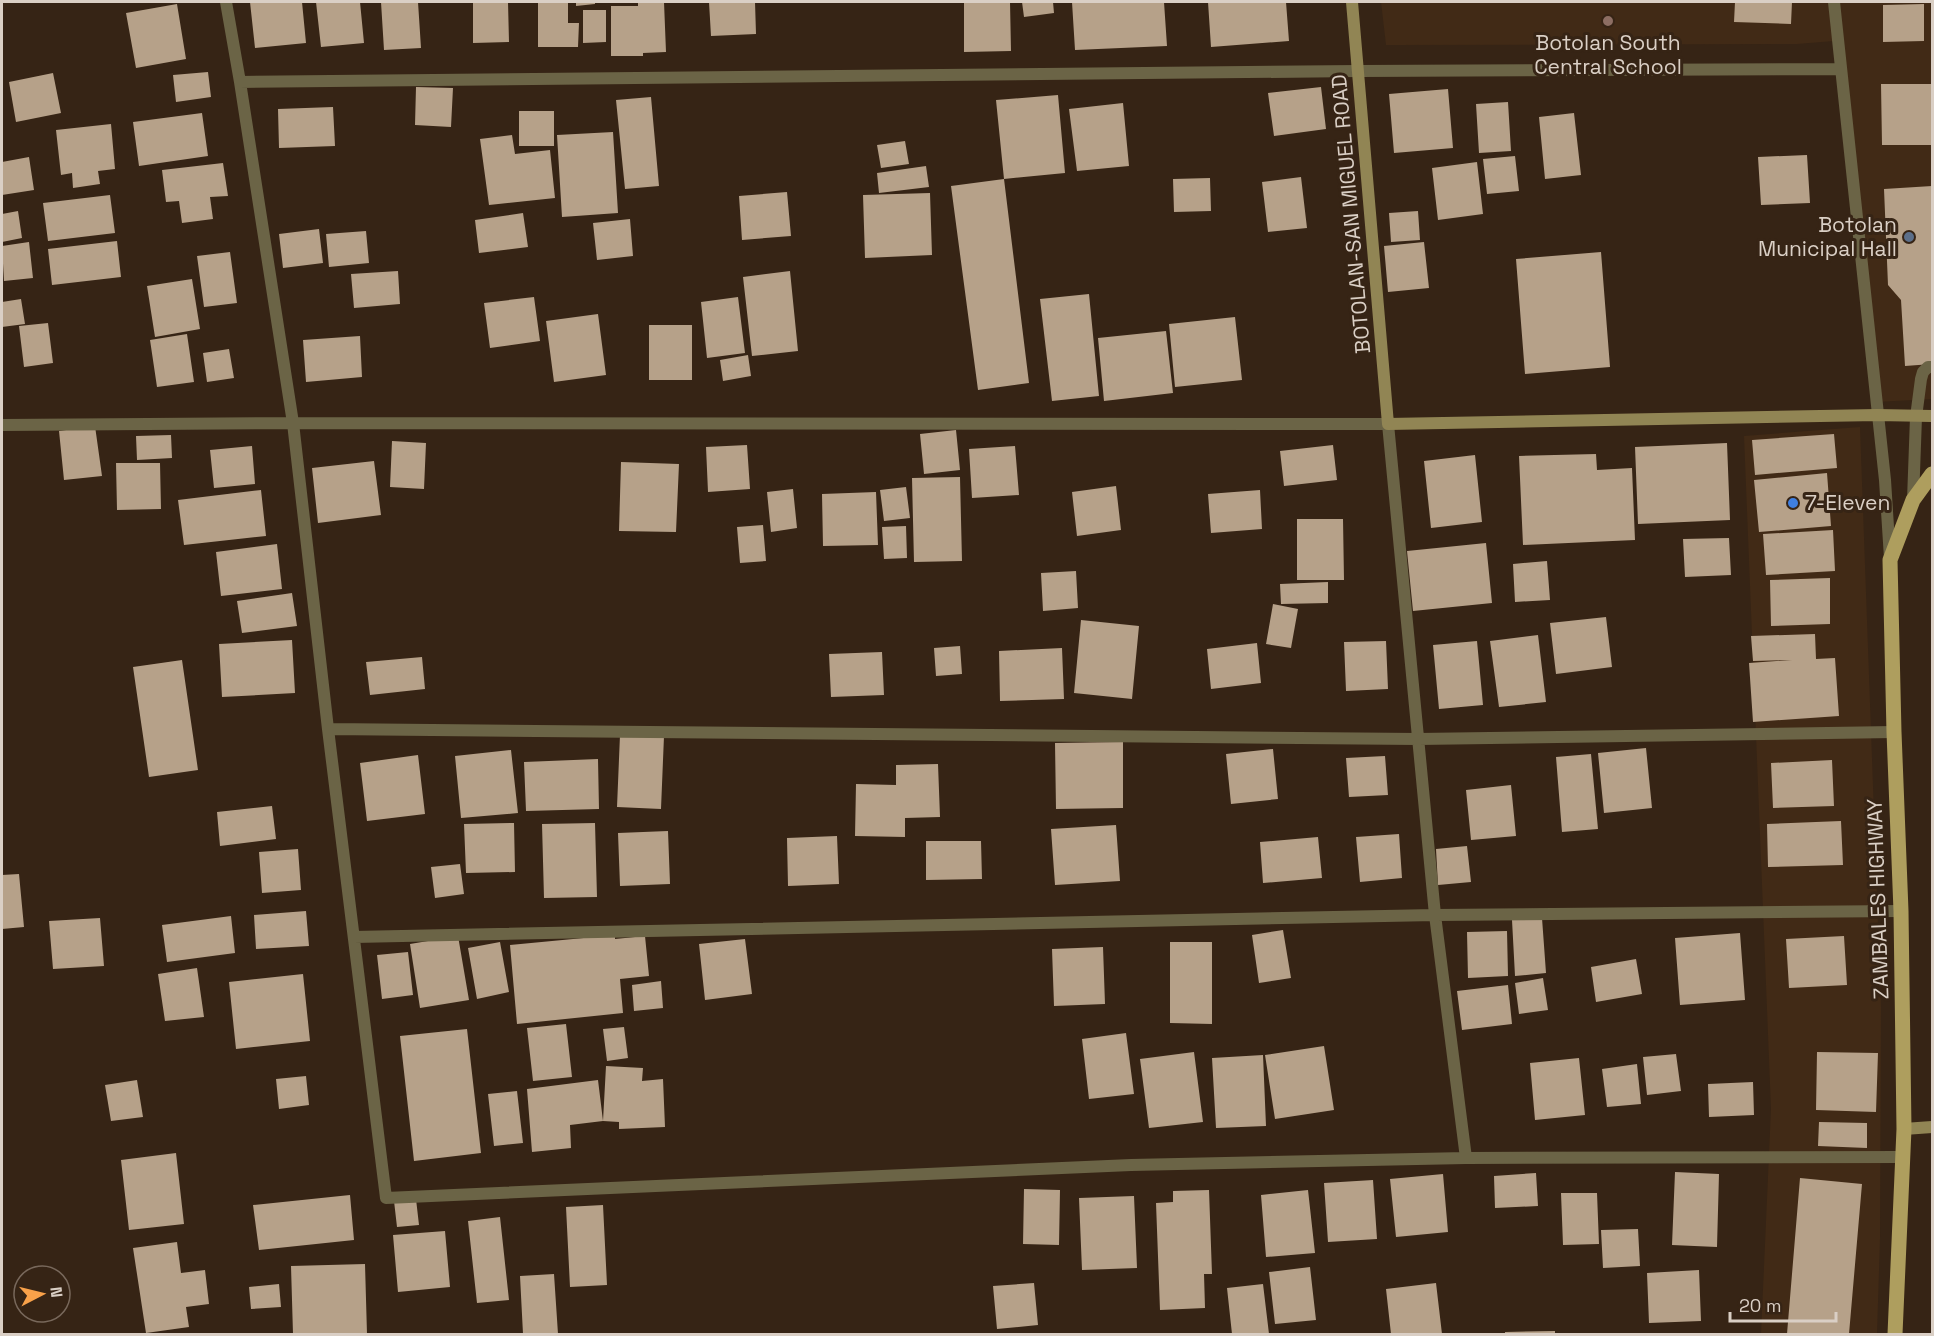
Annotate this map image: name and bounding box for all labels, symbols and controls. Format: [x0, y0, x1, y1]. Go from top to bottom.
marker: Botolan South Central School [1601, 14, 1615, 28]
place label: Botolan South Central School [1534, 29, 1682, 80]
street label: BOTOLAN-SAN MIGUEL ROAD [1325, 73, 1376, 355]
place label: Botolan Municipal Hall [1758, 211, 1897, 262]
marker: Botolan Municipal Hall [1902, 230, 1916, 244]
place label: 7-Eleven [1805, 489, 1890, 516]
marker: 7-Eleven [1786, 496, 1800, 510]
street label: ZAMBALES HIGHWAY [1860, 798, 1894, 1000]
north arrow [12, 1264, 72, 1324]
scale bar [1730, 1285, 1836, 1323]
text: N [45, 1286, 67, 1299]
text: 20 m [1739, 1294, 1782, 1317]

